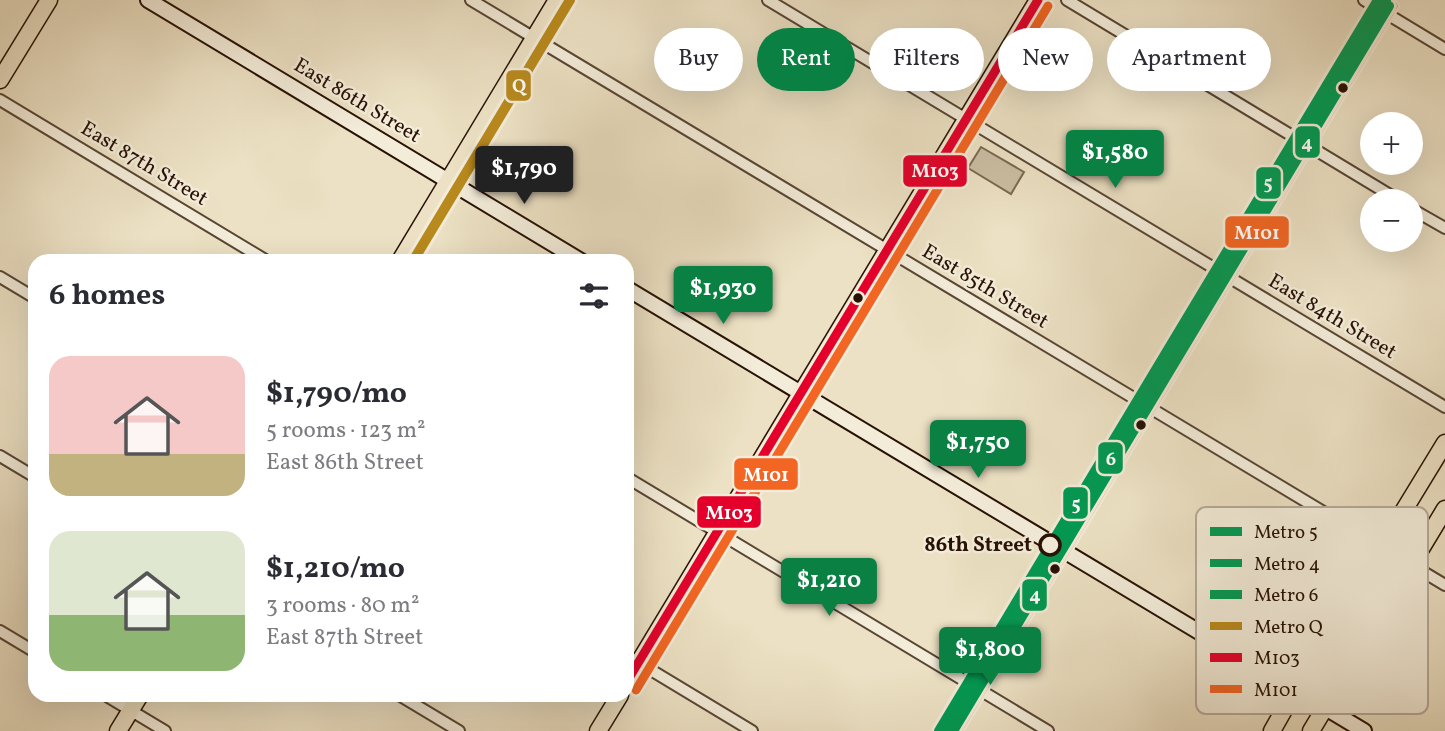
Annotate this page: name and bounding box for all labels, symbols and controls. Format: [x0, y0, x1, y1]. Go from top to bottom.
chip: Buy [654, 28, 743, 91]
chip: Rent [757, 28, 855, 91]
chip: Filters [869, 28, 984, 91]
chip: New [998, 28, 1093, 91]
chip: Apartment [1107, 28, 1271, 91]
street label: East 86th Street [288, 51, 426, 151]
line badge: Q [505, 69, 532, 102]
text: Q [512, 74, 527, 100]
unlabelled marker [1336, 81, 1350, 95]
map controls [1360, 112, 1423, 252]
button: + [1360, 112, 1423, 175]
street label: East 87th Street [75, 115, 213, 213]
line badge: 4 [1294, 125, 1321, 159]
pin: $1,580 [1058, 130, 1172, 190]
text: 4 [1301, 131, 1313, 157]
text: $1,580 [1082, 137, 1148, 169]
pin: $1,790 [467, 146, 581, 206]
text: $1,790 [491, 153, 557, 185]
line badge: M103 [902, 154, 968, 188]
text: M103 [911, 159, 959, 185]
line badge: 5 [1255, 166, 1282, 200]
text: 5 [1263, 171, 1273, 197]
button: − [1360, 189, 1423, 252]
line badge: M101 [1224, 215, 1290, 249]
text: M101 [1234, 221, 1280, 247]
street label: East 85th Street [916, 238, 1054, 336]
pin: $1,930 [666, 266, 780, 326]
street label: East 84th Street [1262, 267, 1402, 367]
text: $1,930 [690, 273, 756, 305]
text: 6 homes [49, 275, 165, 317]
icon: filters [575, 277, 613, 315]
unlabelled marker [851, 291, 865, 305]
text: $1,790/mo [266, 373, 407, 415]
icon: home [105, 384, 189, 468]
text: 5 rooms · 123 m² [266, 415, 426, 447]
unlabelled marker [1134, 418, 1148, 432]
pin: $1,750 [921, 420, 1035, 480]
text: $1,750 [946, 427, 1010, 459]
line badge: 6 [1097, 441, 1124, 475]
text: East 86th Street [266, 447, 424, 479]
text: 6 [1106, 447, 1116, 473]
line badge: M101 [733, 457, 799, 491]
text: M101 [743, 463, 789, 489]
line badge: 5 [1062, 486, 1089, 520]
text: 5 [1071, 492, 1081, 518]
line badge: M103 [696, 495, 762, 529]
text: M103 [705, 501, 753, 527]
legend [1196, 507, 1428, 714]
text: Metro 5 [1254, 520, 1318, 546]
place label: 86th Street [924, 531, 1032, 560]
marker: 86th Street [1039, 534, 1061, 556]
text: $1,210/mo [266, 548, 405, 590]
text: Metro 4 [1254, 552, 1320, 578]
pin: $1,210 [772, 558, 886, 618]
icon: home [105, 559, 189, 643]
unlabelled marker [1048, 562, 1062, 576]
text: $1,210 [797, 565, 861, 597]
line badge: 4 [1021, 578, 1048, 612]
text: 4 [1029, 583, 1041, 609]
text: Metro 6 [1254, 583, 1318, 609]
text: 3 rooms · 80 m² [266, 590, 419, 622]
text: Metro Q [1254, 615, 1324, 641]
text: East 87th Street [266, 622, 423, 654]
pin: $1,800 [933, 628, 1047, 687]
text: $1,800 [955, 634, 1025, 666]
text: M103 [1254, 646, 1300, 672]
text: M101 [1254, 678, 1298, 704]

